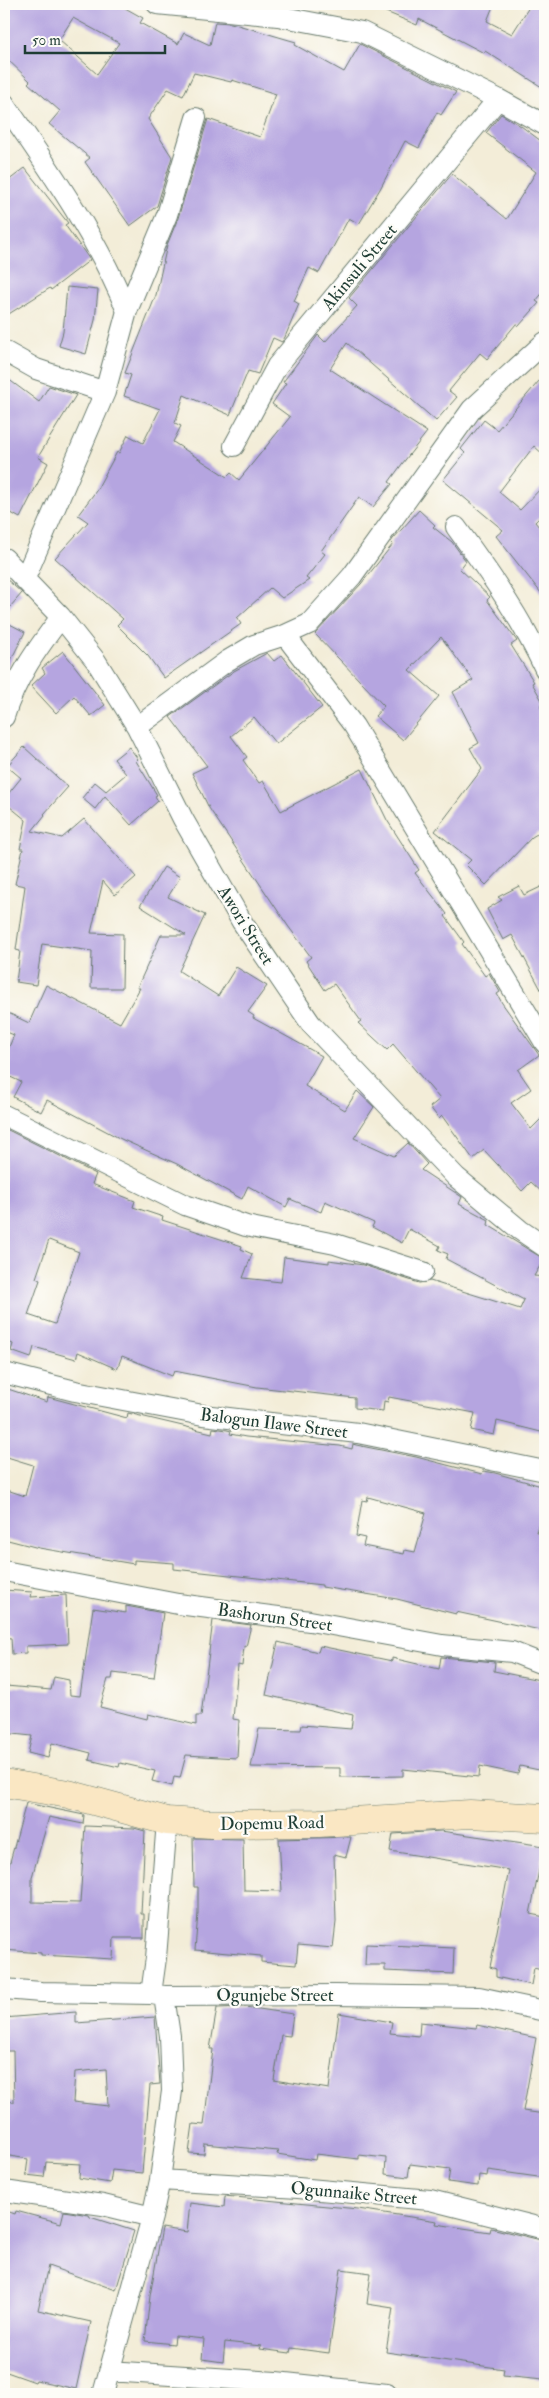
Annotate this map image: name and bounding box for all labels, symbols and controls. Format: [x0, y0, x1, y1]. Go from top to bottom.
scale bar [25, 22, 165, 54]
text: 50 m [32, 31, 61, 50]
street label: Akinsuli Street [316, 219, 402, 316]
street label: Awori Street [212, 880, 279, 969]
street label: Balogun Ilawe Street [199, 1403, 349, 1444]
street label: Bashorun Street [216, 1598, 334, 1637]
street label: Dopemu Road [220, 1811, 325, 1836]
street label: Ogunjebe Street [216, 1984, 334, 2007]
street label: Ogunnaike Street [290, 2177, 418, 2210]

